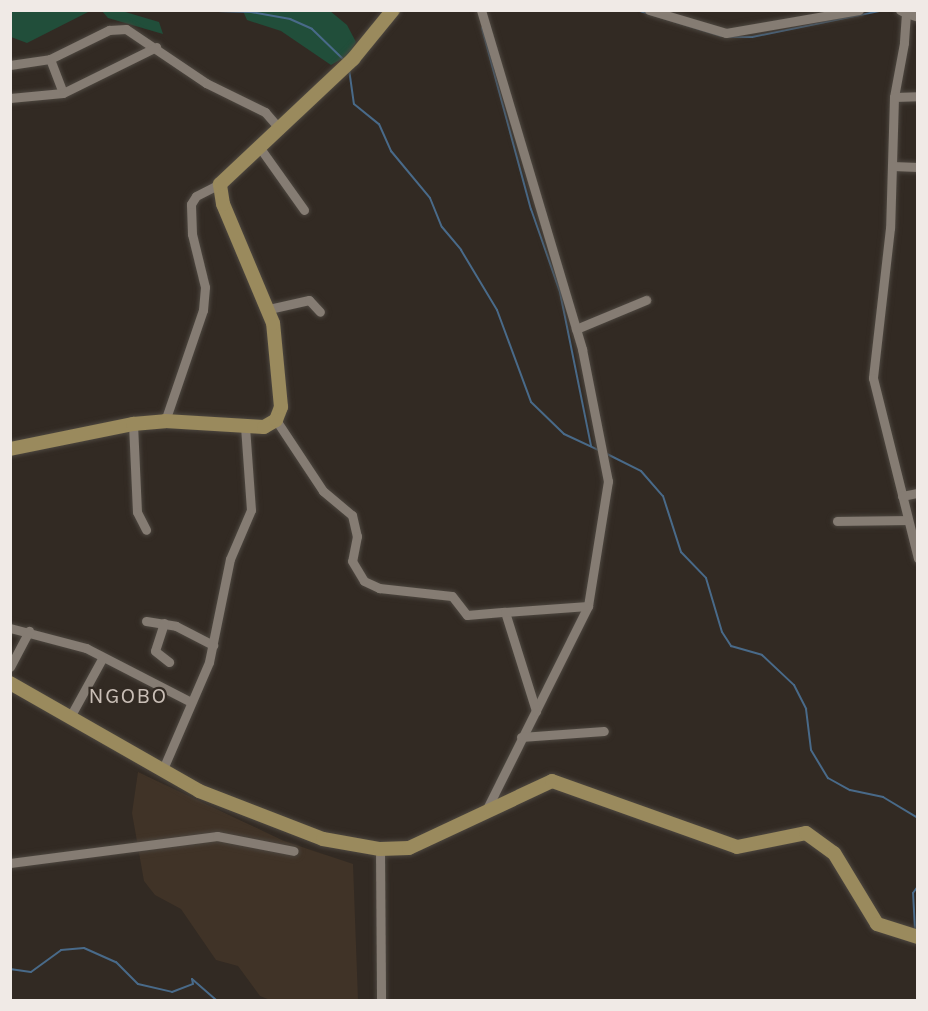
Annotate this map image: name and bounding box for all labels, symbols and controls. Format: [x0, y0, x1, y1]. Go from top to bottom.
district label: NGOBO [89, 684, 167, 710]

